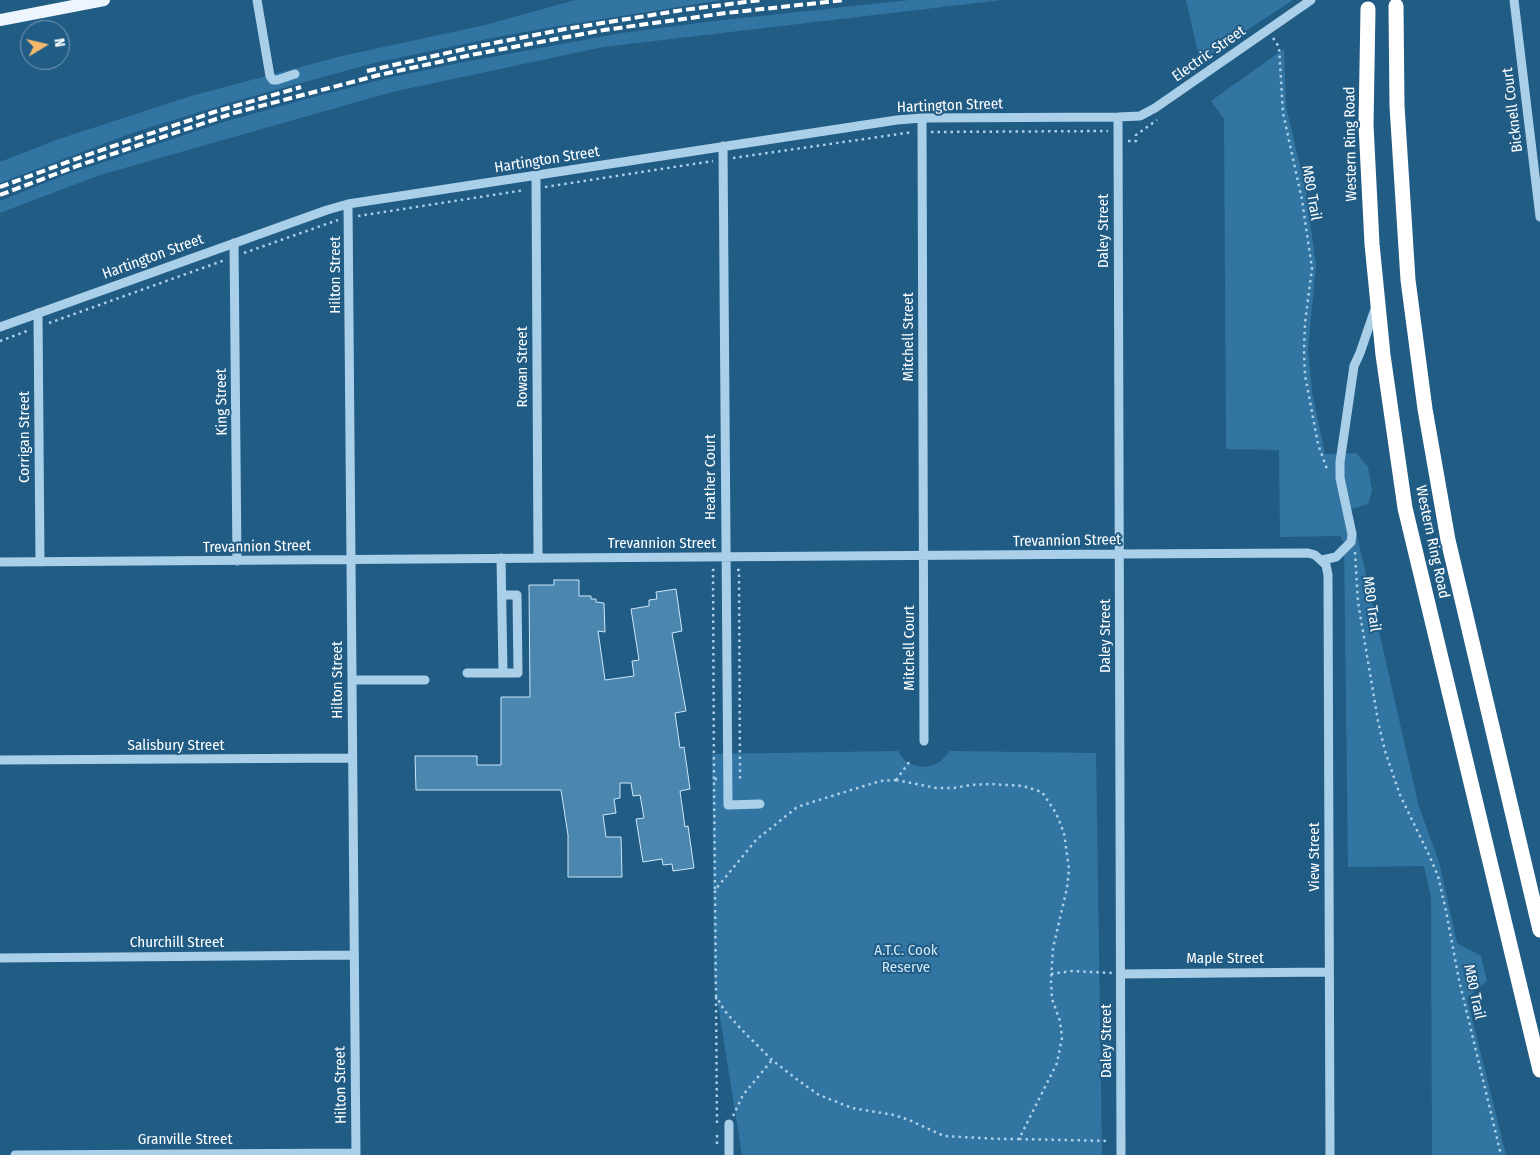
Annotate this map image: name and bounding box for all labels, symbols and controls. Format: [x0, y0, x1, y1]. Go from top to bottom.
north arrow [20, 20, 70, 70]
street label: Electric Street [1169, 22, 1249, 86]
text: N [50, 37, 68, 48]
street label: Bicknell Court [1499, 67, 1527, 153]
street label: Western Ring Road [1341, 86, 1361, 202]
street label: Hartington Street [897, 95, 1003, 117]
street label: Hartington Street [493, 143, 601, 177]
street label: M80 Trail [1297, 164, 1325, 222]
street label: Daley Street [1095, 194, 1113, 268]
street label: Hartington Street [100, 230, 206, 284]
street label: Hilton Street [327, 236, 345, 314]
street label: Mitchell Street [900, 292, 918, 382]
street label: Rowan Street [514, 326, 532, 408]
street label: King Street [212, 368, 232, 436]
street label: Corrigan Street [16, 391, 34, 483]
street label: Heather Court [702, 434, 720, 520]
street label: Western Ring Road [1411, 484, 1453, 600]
street label: Trevannion Street [1013, 531, 1121, 551]
street label: Trevannion Street [608, 535, 716, 553]
street label: Trevannion Street [203, 537, 311, 557]
street label: M80 Trail [1358, 575, 1384, 633]
street label: Daley Street [1097, 599, 1115, 673]
street label: Mitchell Court [901, 605, 919, 691]
street label: Hilton Street [329, 641, 347, 719]
street label: Salisbury Street [128, 737, 224, 755]
street label: View Street [1306, 822, 1324, 892]
street label: Churchill Street [130, 934, 224, 952]
park label: A.T.C. Cook Reserve [874, 942, 938, 977]
street label: Maple Street [1186, 950, 1264, 968]
street label: M80 Trail [1459, 963, 1489, 1021]
street label: Daley Street [1098, 1004, 1116, 1078]
street label: Hilton Street [331, 1046, 351, 1124]
street label: Granville Street [138, 1131, 232, 1149]

